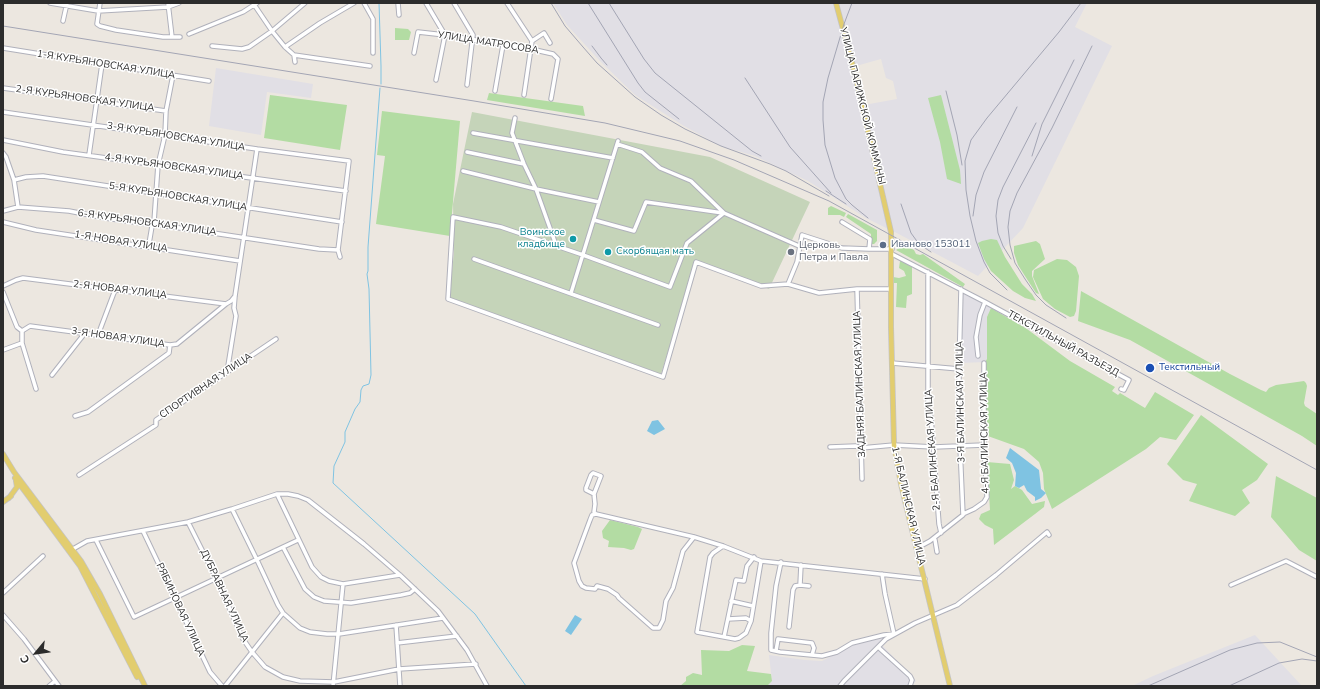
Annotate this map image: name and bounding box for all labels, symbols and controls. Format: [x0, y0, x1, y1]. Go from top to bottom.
street label: УЛИЦА ПАРИЖСКОЙ КОММУНЫ [837, 26, 887, 186]
street label: УЛИЦА МАТРОСОВА [437, 29, 539, 57]
street label: 1-Я КУРЬЯНОВСКАЯ УЛИЦА [36, 48, 176, 82]
street label: 2-Я КУРЬЯНОВСКАЯ УЛИЦА [15, 83, 155, 115]
street label: 3-Я КУРЬЯНОВСКАЯ УЛИЦА [106, 120, 246, 154]
street label: 4-Я КУРЬЯНОВСКАЯ УЛИЦА [104, 151, 244, 183]
street label: 5-Я КУРЬЯНОВСКАЯ УЛИЦА [108, 180, 248, 214]
street label: 6-Я КУРЬЯНОВСКАЯ УЛИЦА [77, 207, 217, 239]
place label: Воинское кладбище [518, 227, 565, 250]
street label: 1-Я НОВАЯ УЛИЦА [73, 229, 169, 255]
marker: Воинское кладбище [568, 234, 578, 244]
place label: Иваново 153011 [891, 239, 970, 251]
place label: Церковь Петра и Павла [799, 240, 868, 264]
marker: Иваново 153011 [878, 240, 888, 250]
place label: Скорбящая мать [616, 246, 694, 258]
marker: Скорбящая мать [603, 247, 613, 257]
marker: Церковь Петра и Павла [786, 247, 796, 257]
street label: 2-Я НОВАЯ УЛИЦА [72, 278, 168, 302]
street label: ТЕКСТИЛЬНЫЙ РАЗЪЕЗД [1005, 308, 1121, 380]
street label: ЗАДНЯЯ БАЛИНСКАЯ УЛИЦА [851, 310, 869, 458]
street label: 3-Я НОВАЯ УЛИЦА [70, 325, 166, 351]
street label: 3-Я БАЛИНСКАЯ УЛИЦА [954, 341, 968, 463]
street label: СПОРТИВНАЯ УЛИЦА [158, 351, 254, 421]
marker: Текстильный [1144, 362, 1156, 374]
place label: Текстильный [1159, 362, 1220, 374]
street label: 4-Я БАЛИНСКАЯ УЛИЦА [978, 372, 992, 494]
street label: 2-Я БАЛИНСКАЯ УЛИЦА [923, 389, 943, 511]
street label: 1-Я БАЛИНСКАЯ УЛИЦА [888, 445, 928, 567]
street label: ДУБРАВНАЯ УЛИЦА [197, 548, 251, 644]
street label: РЯБИНОВАЯ УЛИЦА [153, 561, 207, 659]
north arrow [16, 633, 56, 673]
text: С [17, 652, 33, 666]

